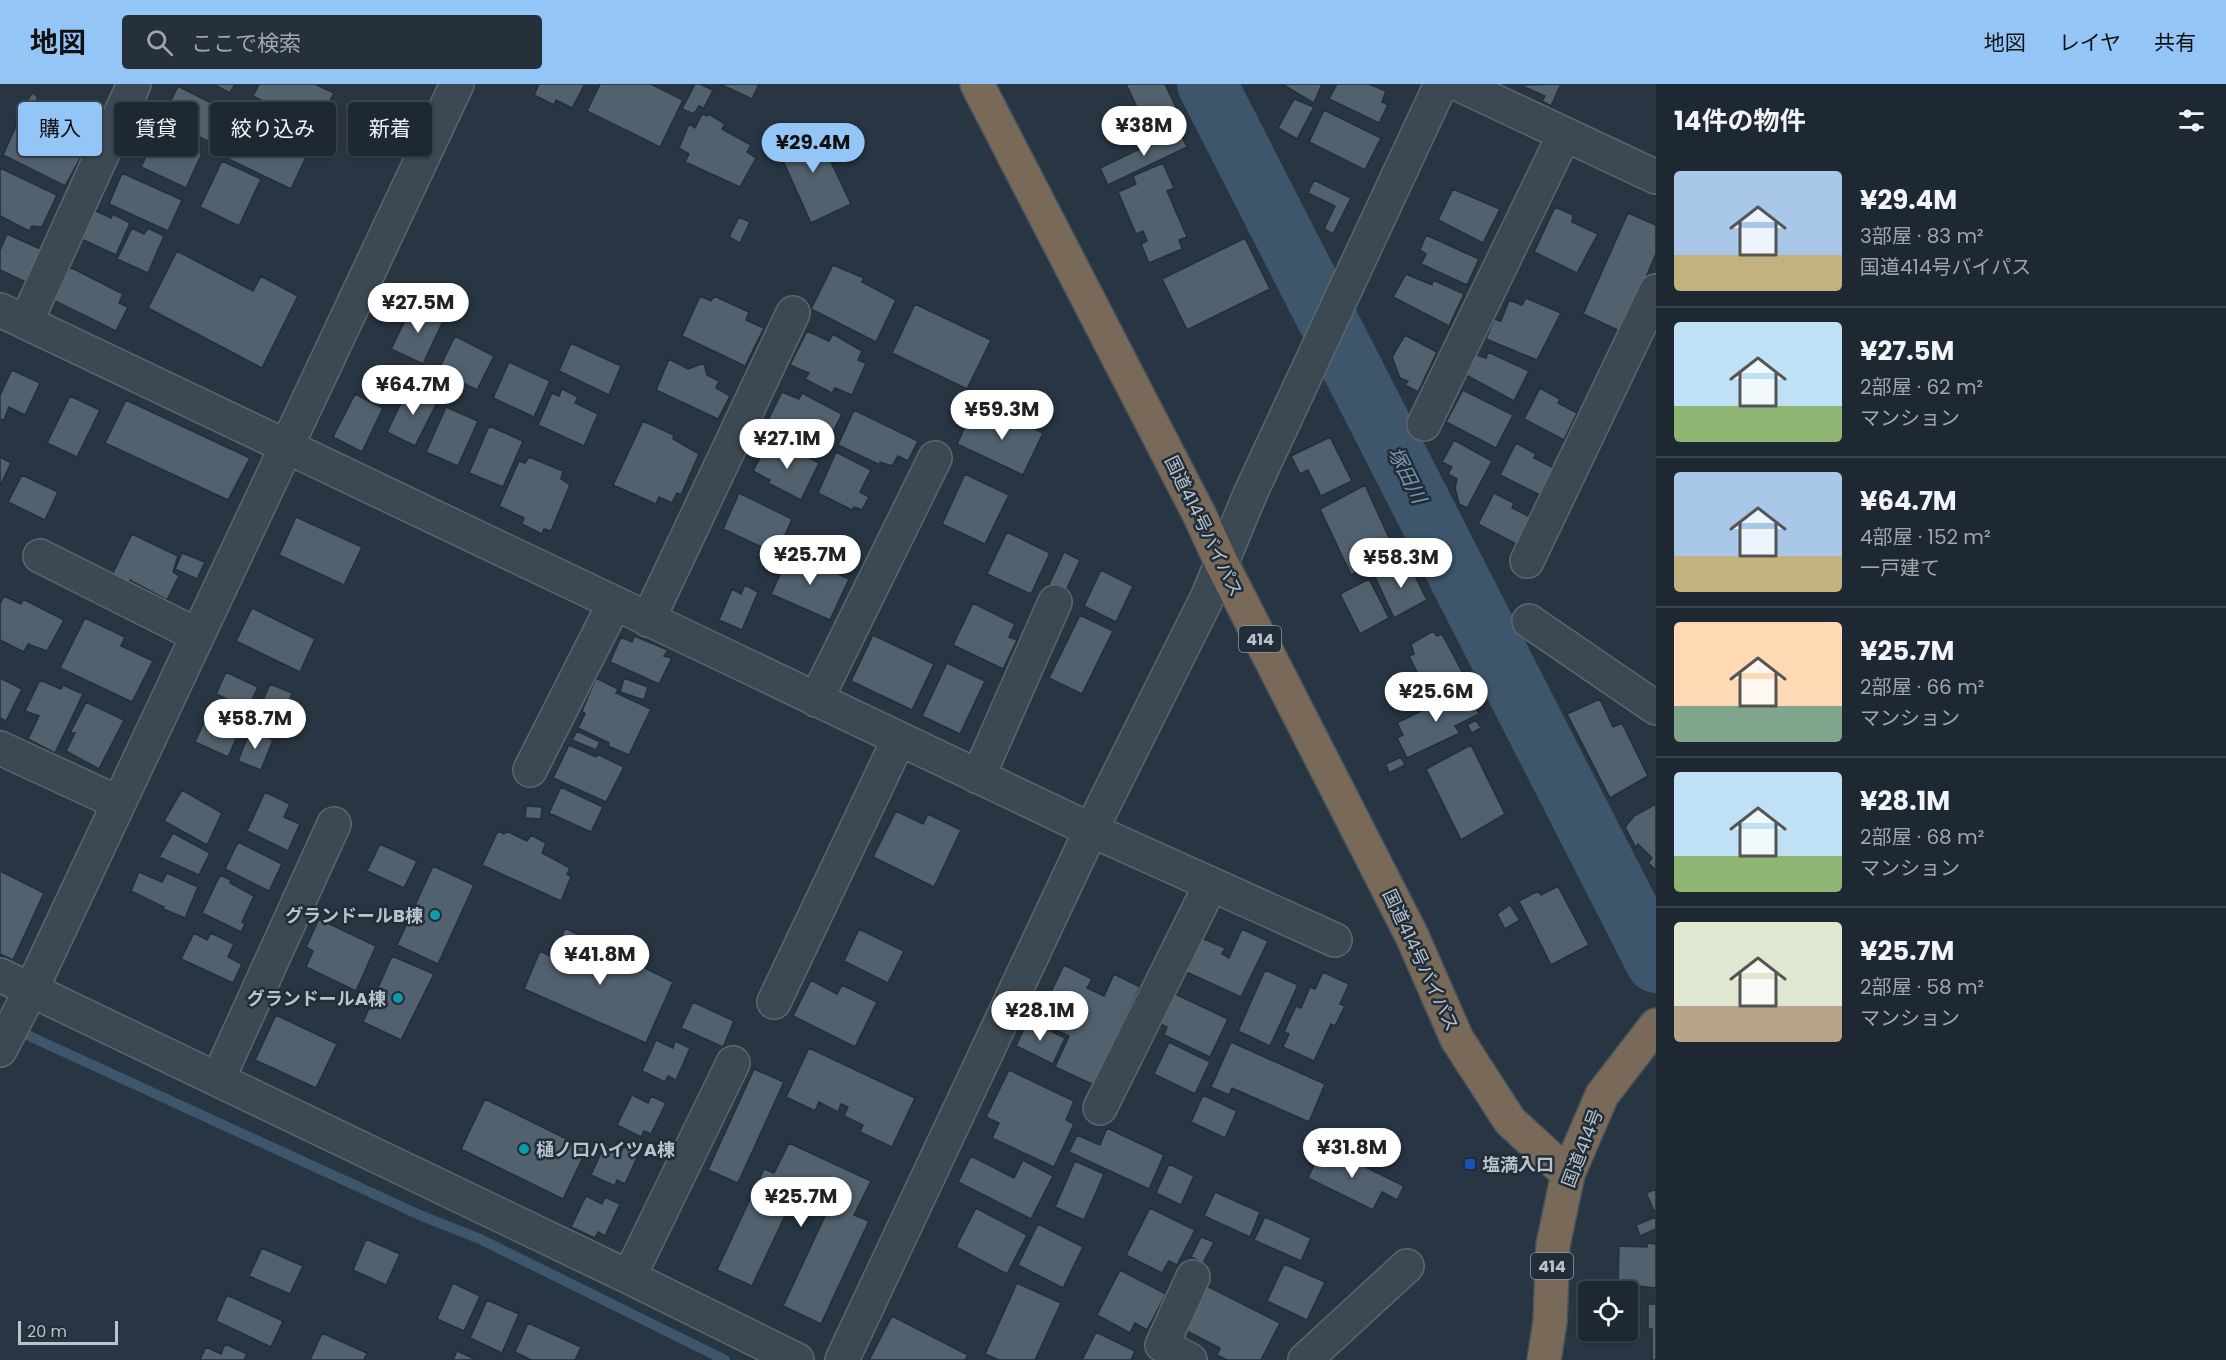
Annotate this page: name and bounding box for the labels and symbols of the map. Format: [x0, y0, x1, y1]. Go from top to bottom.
pin: ¥38M [1108, 106, 1180, 157]
pin: ¥29.4M [764, 123, 862, 174]
pin: ¥27.5M [369, 283, 467, 334]
pin: ¥64.7M [364, 365, 462, 416]
pin: ¥59.3M [953, 390, 1051, 441]
pin: ¥27.1M [738, 419, 836, 470]
water label: 塚田川 [1381, 442, 1434, 510]
street label: 国道414号バイパス [1159, 451, 1249, 601]
pin: ¥25.7M [761, 535, 859, 586]
pin: ¥58.3M [1352, 538, 1450, 589]
road number: 414 [1239, 626, 1281, 652]
pin: ¥25.6M [1387, 672, 1485, 723]
pin: ¥58.7M [206, 699, 304, 750]
street label: 国道414号バイパス [1377, 885, 1465, 1035]
place label: グランドールB棟 [285, 903, 423, 928]
marker: グランドールB棟 [428, 908, 442, 922]
pin: ¥41.8M [551, 935, 649, 986]
place label: グランドールA棟 [247, 986, 386, 1011]
marker: グランドールA棟 [391, 991, 405, 1005]
pin: ¥28.1M [991, 991, 1089, 1042]
street label: 国道414号 [1556, 1105, 1608, 1191]
pin: ¥31.8M [1303, 1128, 1401, 1179]
place label: 樋ノ口ハイツA棟 [536, 1137, 675, 1162]
marker: 樋ノ口ハイツA棟 [517, 1142, 531, 1156]
place label: 塩満入口 [1482, 1152, 1554, 1177]
marker: 塩満入口 [1463, 1157, 1477, 1171]
pin: ¥25.7M [752, 1177, 850, 1228]
road number: 414 [1531, 1253, 1573, 1279]
scale bar [18, 1318, 118, 1346]

